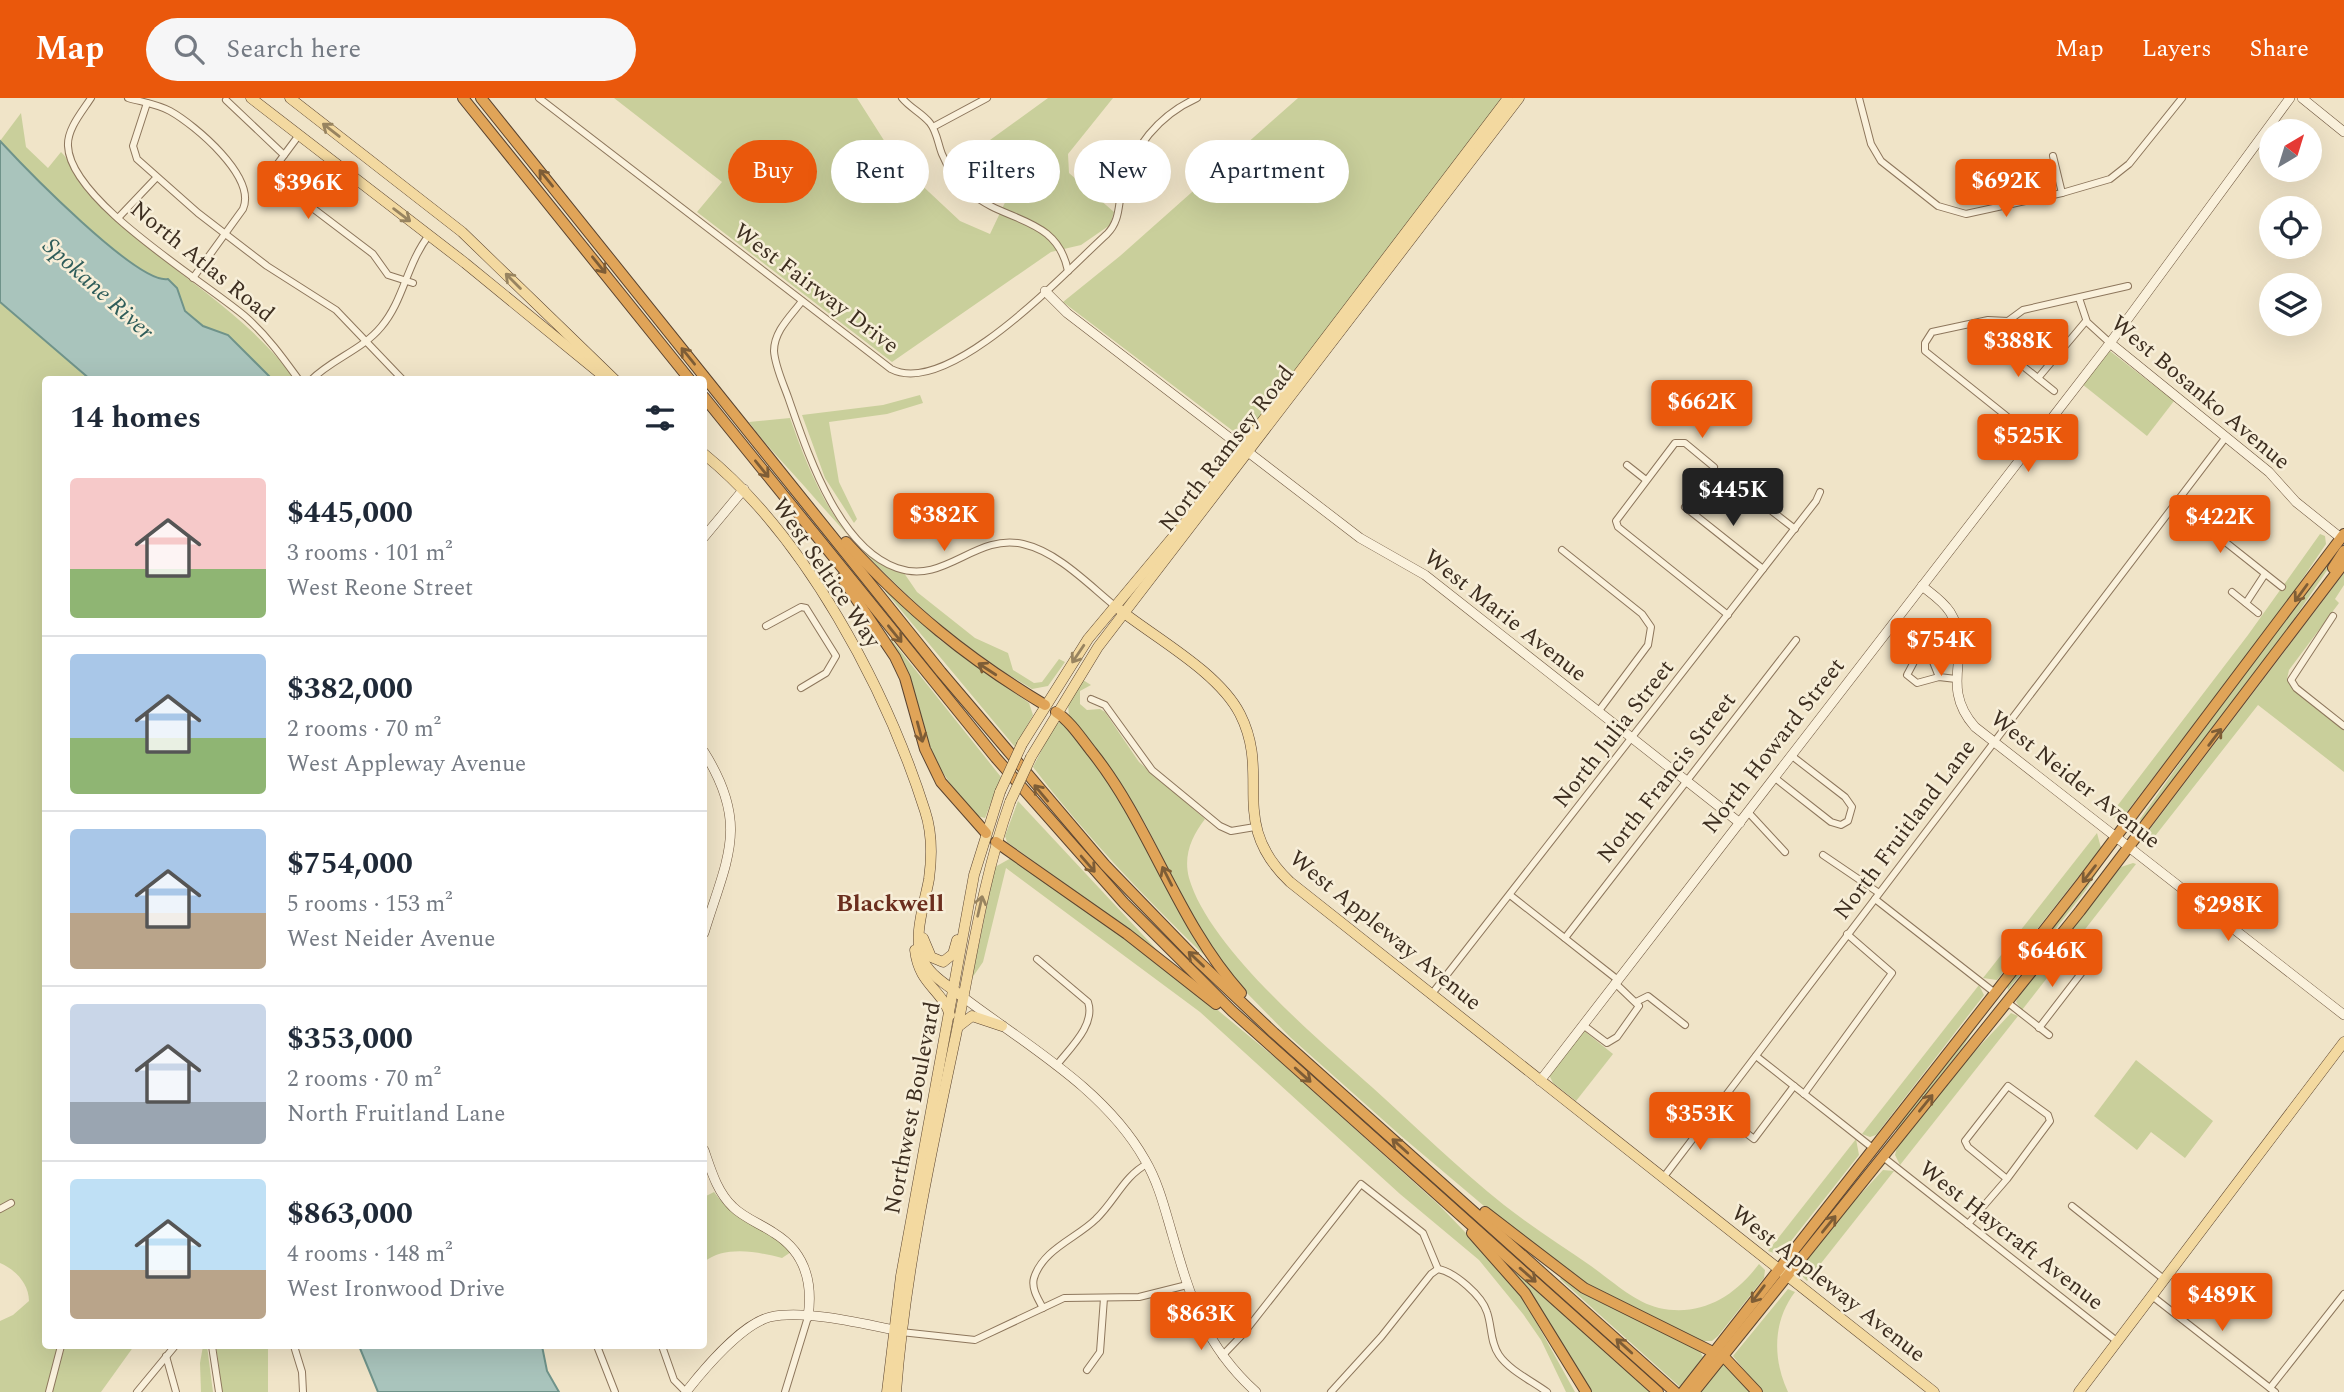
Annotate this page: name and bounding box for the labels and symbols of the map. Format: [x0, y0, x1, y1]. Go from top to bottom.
north arrow [2259, 119, 2322, 182]
one-way arrow [322, 122, 341, 137]
pin: $692K [1957, 159, 2055, 219]
pin: $396K [259, 162, 357, 221]
one-way arrow [538, 170, 554, 188]
street label: North Atlas Road [122, 193, 282, 332]
one-way arrow [392, 207, 411, 222]
street label: West Fairway Drive [726, 215, 906, 363]
water label: Spokane River [34, 229, 162, 349]
one-way arrow [591, 256, 606, 274]
one-way arrow [505, 273, 522, 290]
street label: West Bosanko Avenue [2102, 307, 2298, 479]
pin: $388K [1969, 320, 2067, 379]
one-way arrow [680, 347, 696, 365]
street label: North Ramsey Road [1151, 358, 1303, 540]
pin: $662K [1653, 380, 1751, 440]
pin: $525K [1979, 414, 2077, 474]
one-way arrow [754, 459, 770, 477]
pin: $445K [1684, 468, 1782, 528]
street label: West Seltice Way [763, 491, 890, 656]
pin: $382K [895, 494, 993, 553]
pin: $422K [2171, 496, 2269, 555]
street label: West Marie Avenue [1416, 541, 1594, 691]
one-way arrow [2294, 584, 2309, 603]
pin: $754K [1892, 618, 1990, 678]
one-way arrow [888, 624, 903, 642]
one-way arrow [1071, 644, 1085, 663]
street label: North Howard Street [1694, 651, 1854, 841]
street label: North Julia Street [1545, 652, 1683, 816]
one-way arrow [978, 662, 997, 676]
street label: North Francis Street [1589, 685, 1745, 871]
street label: West Neider Avenue [1982, 702, 2168, 858]
one-way arrow [915, 720, 928, 742]
one-way arrow [2208, 728, 2223, 746]
street label: North Fruitland Lane [1825, 732, 1985, 928]
one-way arrow [1033, 784, 1049, 802]
street label: West Appleway Avenue [1281, 842, 1489, 1020]
one-way arrow [1080, 855, 1096, 873]
one-way arrow [2081, 864, 2096, 882]
one-way arrow [1159, 866, 1173, 887]
pin: $298K [2179, 884, 2277, 943]
district label: Blackwell [836, 886, 944, 922]
one-way arrow [974, 895, 987, 918]
pin: $646K [2003, 930, 2101, 989]
one-way arrow [1188, 951, 1205, 968]
street label: Northwest Boulevard [875, 998, 951, 1217]
one-way arrow [1294, 1067, 1312, 1083]
pin: $353K [1651, 1093, 1749, 1152]
one-way arrow [1918, 1095, 1934, 1113]
one-way arrow [1392, 1137, 1409, 1154]
street label: West Haycraft Avenue [1911, 1152, 2111, 1320]
street label: West Appleway Avenue [1723, 1197, 1933, 1371]
one-way arrow [1821, 1216, 1836, 1234]
one-way arrow [1519, 1266, 1537, 1282]
pin: $489K [2173, 1274, 2271, 1333]
one-way arrow [1751, 1284, 1766, 1303]
pin: $863K [1152, 1292, 1250, 1352]
one-way arrow [1616, 1338, 1633, 1355]

